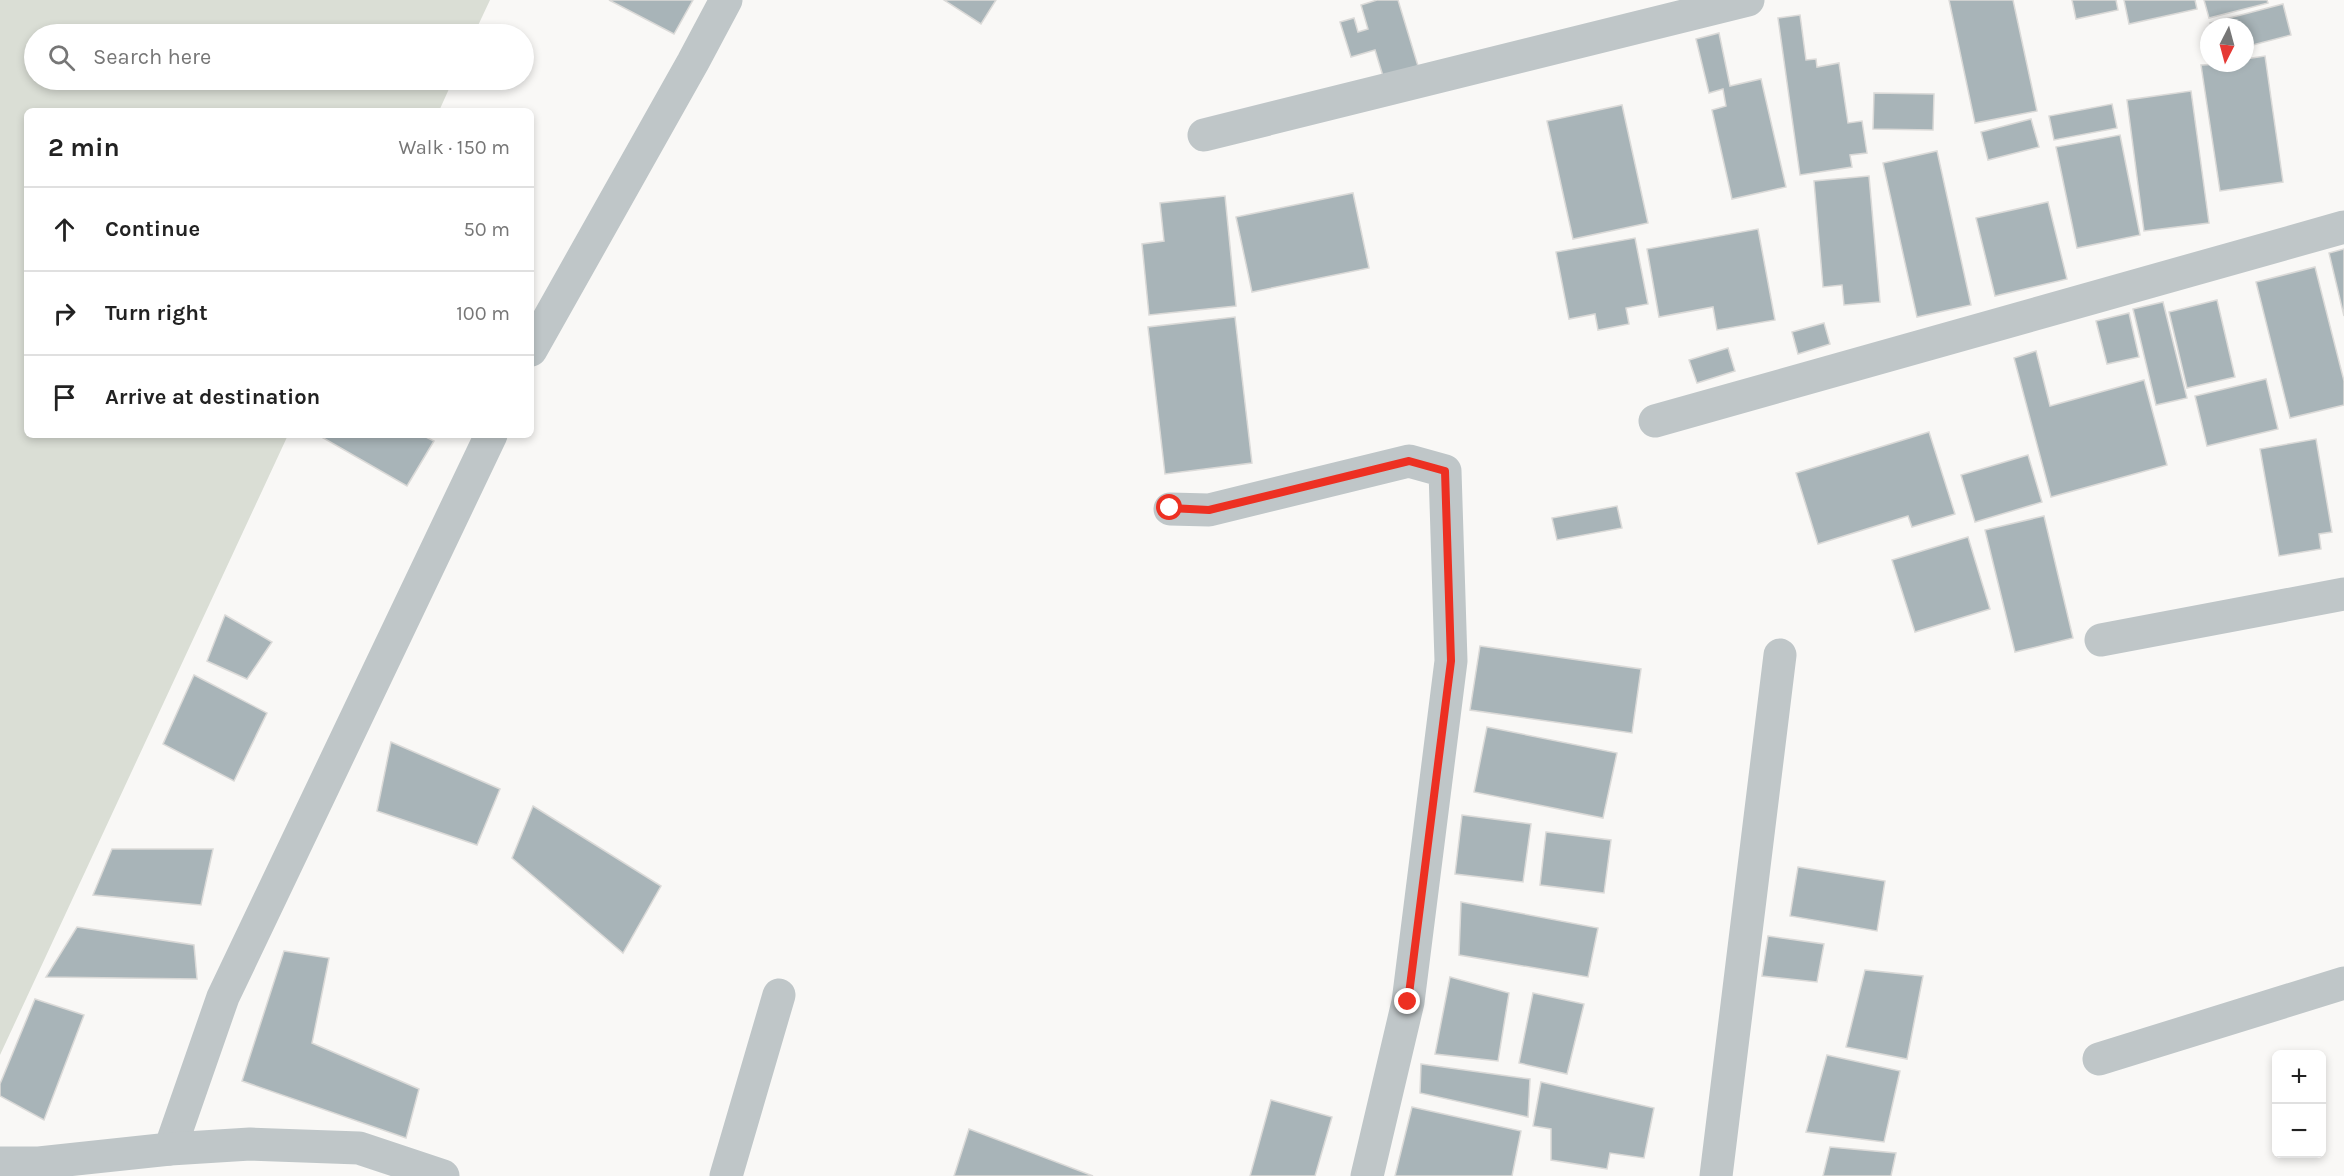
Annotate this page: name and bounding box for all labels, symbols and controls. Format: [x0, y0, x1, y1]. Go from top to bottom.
north arrow [2200, 18, 2254, 72]
search box [24, 24, 534, 90]
icon: search [45, 41, 78, 74]
text: Search here [93, 44, 211, 70]
text: 2 min [48, 132, 120, 163]
text: Walk · 150 m [399, 136, 510, 159]
icon: ahead [48, 213, 81, 246]
text: Continue [105, 216, 200, 242]
text: 50 m [463, 218, 510, 241]
icon: right [48, 297, 81, 330]
text: Turn right [105, 300, 208, 326]
text: 100 m [456, 302, 510, 325]
icon: arrive [48, 381, 81, 414]
text: Arrive at destination [105, 384, 320, 410]
route start [1156, 494, 1182, 520]
route end [1394, 988, 1420, 1014]
map controls [2272, 1050, 2326, 1158]
button: + [2272, 1050, 2326, 1104]
button: − [2272, 1104, 2326, 1158]

